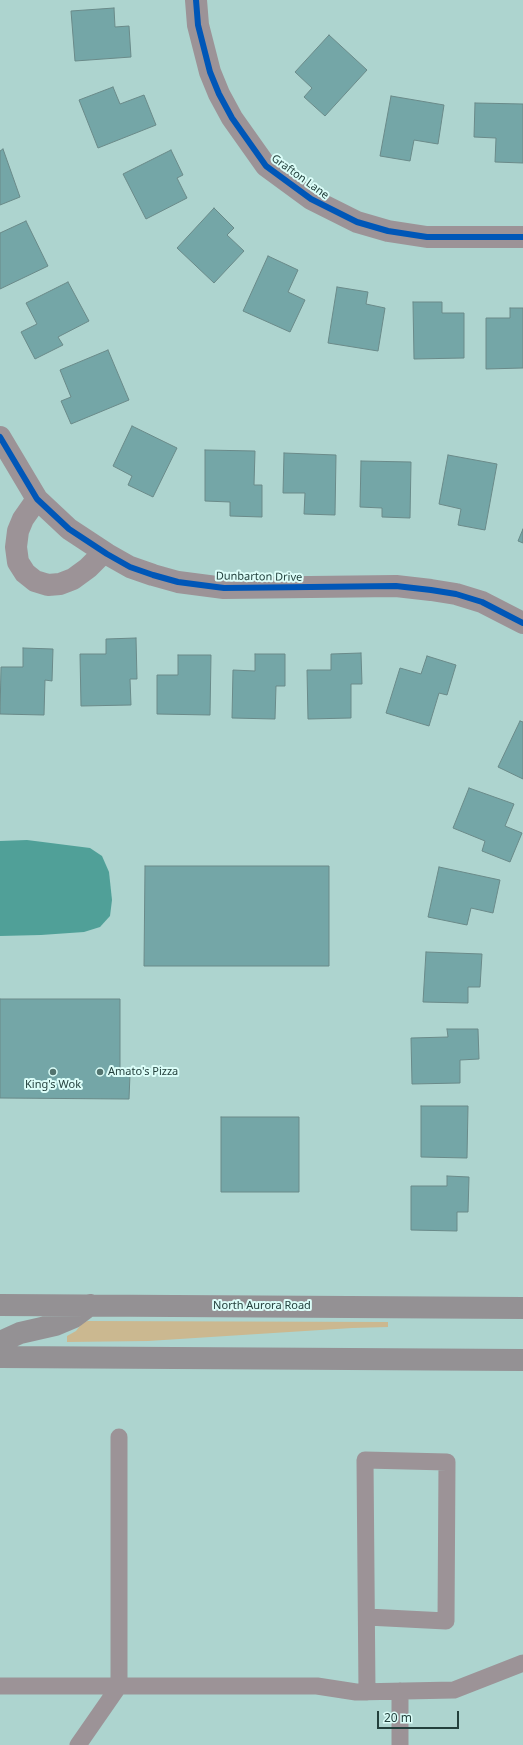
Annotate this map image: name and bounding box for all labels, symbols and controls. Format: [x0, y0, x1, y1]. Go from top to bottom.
street label: Grafton Lane [269, 152, 331, 202]
street label: Dunbarton Drive [216, 570, 302, 584]
place label: Amato's Pizza [108, 1065, 178, 1079]
marker: King's Wok [48, 1067, 58, 1077]
marker: Amato's Pizza [95, 1067, 105, 1077]
place label: King's Wok [25, 1078, 81, 1092]
street label: North Aurora Road [213, 1299, 311, 1313]
scale bar [379, 1703, 461, 1729]
text: 20 m [384, 1709, 412, 1726]

